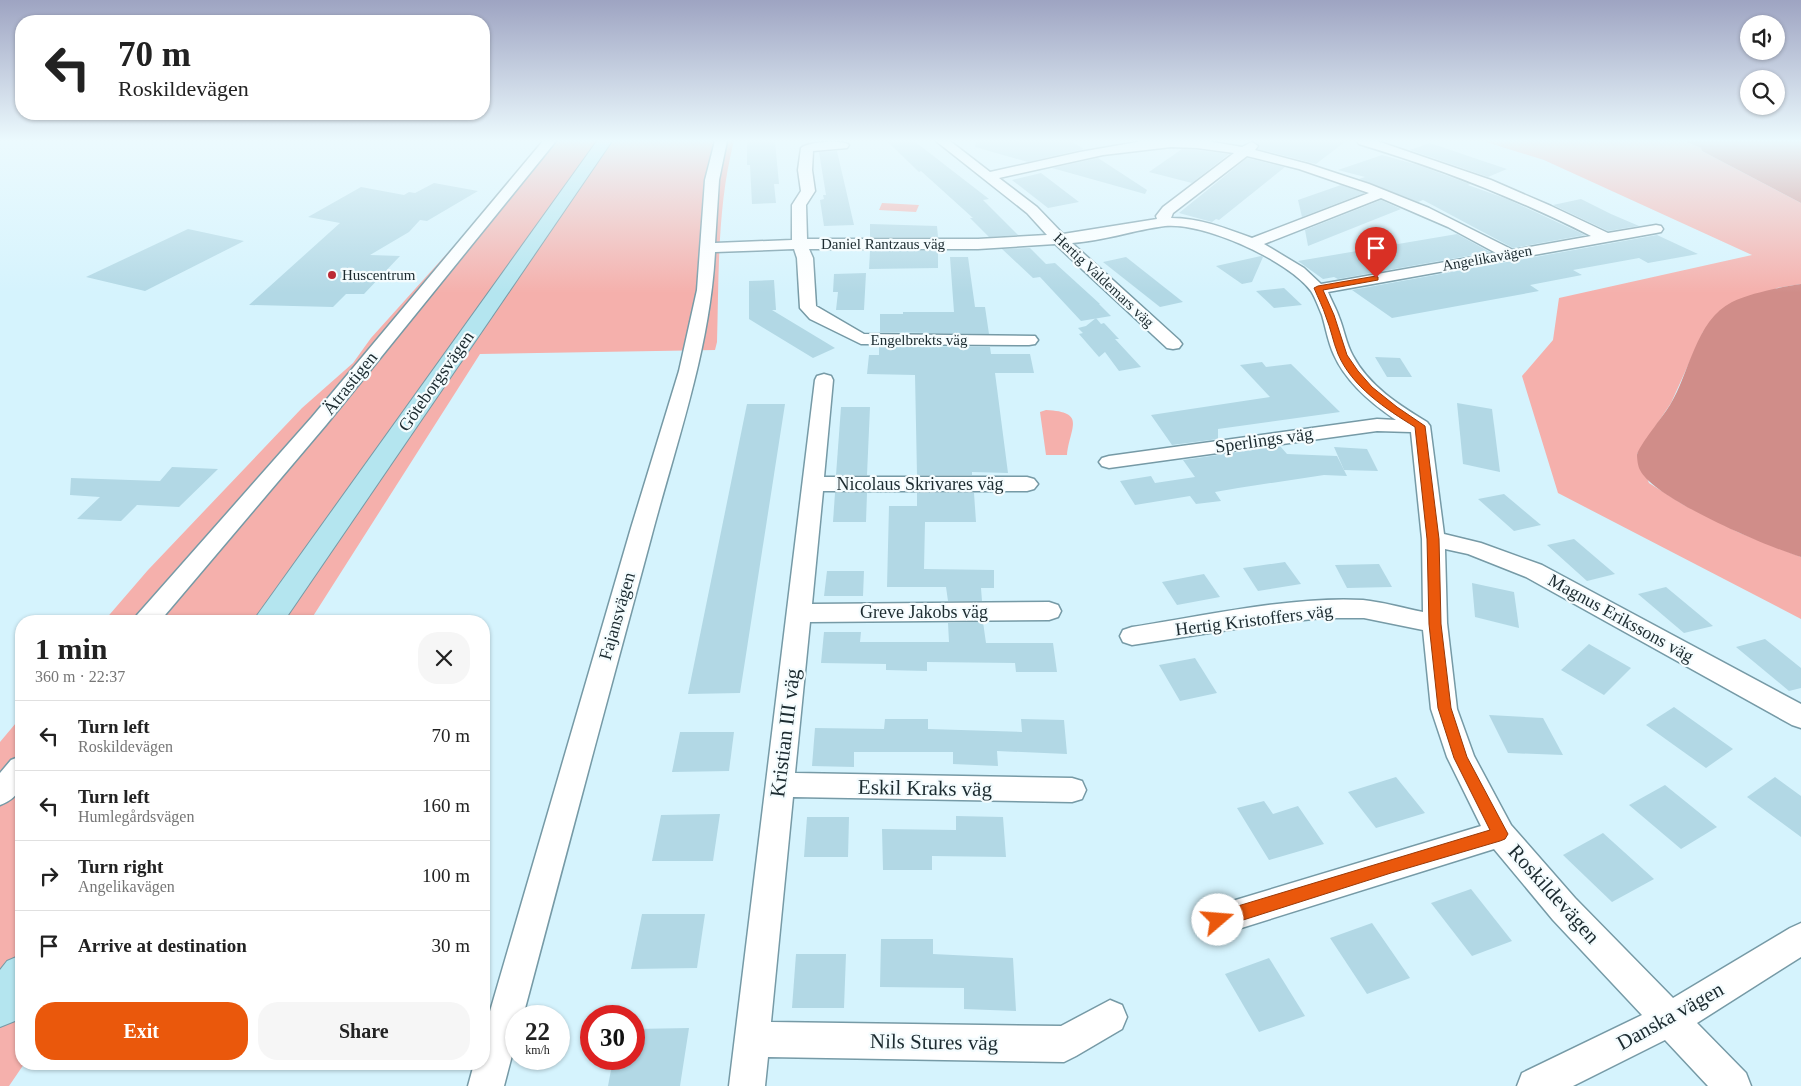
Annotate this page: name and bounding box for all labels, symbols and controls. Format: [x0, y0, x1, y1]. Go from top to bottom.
map controls [1740, 15, 1785, 115]
button: sound [1740, 15, 1785, 60]
icon: left [35, 35, 100, 100]
text: 70 m [118, 35, 191, 74]
button: search [1740, 70, 1785, 115]
text: Roskildevägen [118, 76, 249, 101]
pin [1355, 227, 1397, 278]
street label: Hertig Valdemars väg [1051, 230, 1158, 331]
icon: arrive [1362, 234, 1390, 262]
street label: Daniel Rantzaus väg [821, 236, 946, 252]
street label: Angelikavägen [1441, 242, 1534, 274]
place label: Huscentrum [342, 267, 416, 283]
marker: Huscentrum [326, 269, 338, 281]
street label: Göteborgsvägen [394, 327, 478, 435]
street label: Engelbrekts väg [870, 332, 968, 348]
street label: Ätrastigen [319, 348, 381, 418]
street label: Sperlings väg [1214, 423, 1314, 457]
street label: Nicolaus Skrivares väg [837, 474, 1003, 494]
street label: Fajansvägen [595, 570, 639, 662]
street label: Magnus Erikssons väg [1545, 570, 1697, 666]
street label: Hertig Kristoffers väg [1174, 600, 1334, 640]
street label: Greve Jakobs väg [860, 602, 988, 622]
text: 1 min [35, 632, 108, 665]
button: close [418, 632, 470, 684]
street label: Kristian III väg [765, 667, 805, 799]
text: 360 m · 22:37 [35, 668, 125, 685]
text: Turn left [78, 716, 150, 737]
icon: left [35, 722, 63, 750]
text: 70 m [431, 725, 470, 746]
text: Roskildevägen [78, 738, 173, 755]
street label: Eskil Kraks väg [858, 775, 993, 801]
text: Turn left [78, 786, 150, 807]
icon: left [35, 792, 63, 820]
text: 160 m [422, 795, 470, 816]
text: Humlegårdsvägen [78, 808, 194, 825]
street label: Roskildevägen [1503, 840, 1605, 949]
text: Turn right [78, 856, 163, 877]
icon: right [35, 862, 63, 890]
text: 100 m [422, 865, 470, 886]
text: Angelikavägen [78, 878, 175, 895]
position arrow [1191, 893, 1243, 945]
icon: arrive [35, 932, 63, 960]
text: Arrive at destination [78, 935, 247, 956]
text: 30 m [431, 935, 470, 956]
street label: Danska vägen [1612, 977, 1728, 1055]
button: Exit [35, 1002, 248, 1060]
button: Share [258, 1002, 470, 1060]
speed limit sign: 30 [580, 1005, 645, 1070]
text: 22 [525, 1018, 550, 1045]
street label: Nils Stures väg [870, 1029, 999, 1055]
text: km/h [525, 1043, 550, 1057]

